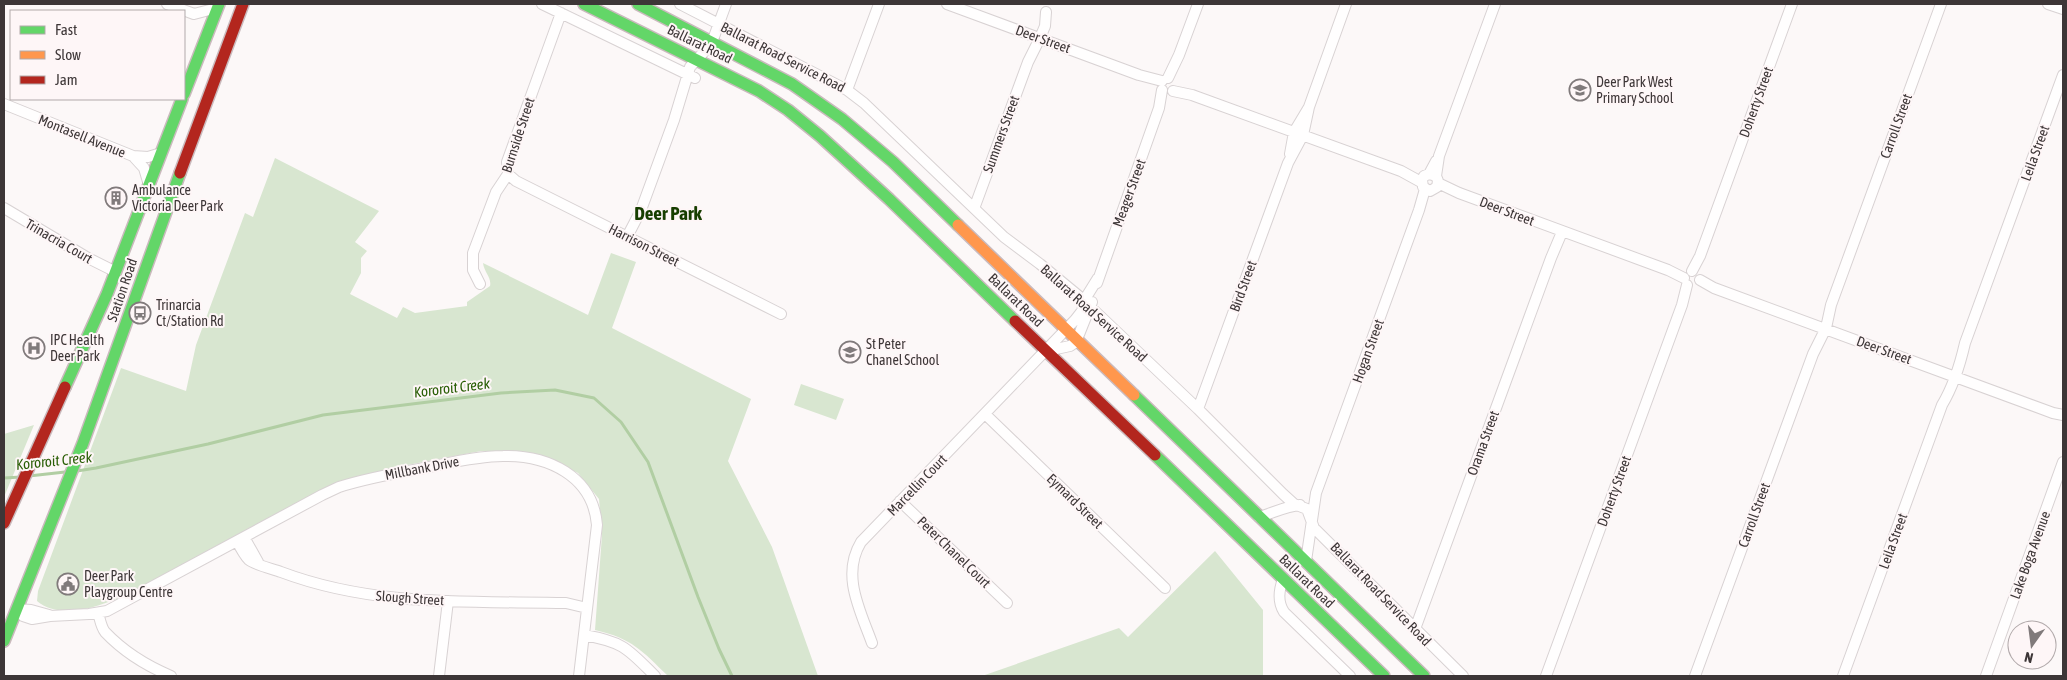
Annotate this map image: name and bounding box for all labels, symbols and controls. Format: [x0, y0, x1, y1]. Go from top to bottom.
legend [10, 10, 185, 100]
street label: Ballarat Road Service Road [718, 19, 848, 95]
text: Fast [55, 21, 77, 38]
street label: Ballarat Road [665, 21, 735, 67]
street label: Deer Street [1013, 22, 1073, 56]
text: Slow [55, 46, 81, 63]
street label: Doherty Street [1736, 64, 1776, 140]
text: Jam [55, 71, 78, 88]
place label: Deer Park West Primary School [1596, 74, 1674, 106]
school or university icon: Deer Park West Primary School [1568, 78, 1592, 102]
street label: Carroll Street [1877, 91, 1915, 161]
street label: Summers Street [980, 93, 1022, 175]
street label: Burnside Street [498, 95, 538, 175]
street label: Montasell Avenue [36, 111, 128, 161]
street label: Leila Street [2018, 123, 2052, 183]
street label: Meager Street [1109, 157, 1149, 229]
place label: Ambulance Victoria Deer Park [132, 182, 223, 214]
building icon: Ambulance Victoria Deer Park [104, 186, 128, 210]
street label: Deer Street [1477, 193, 1537, 229]
district label: Deer Park [634, 202, 703, 224]
street label: Trinacria Court [23, 215, 95, 267]
street label: Harrison Street [606, 220, 682, 270]
street label: Station Road [104, 256, 140, 324]
street label: Bird Street [1226, 258, 1260, 314]
street label: Ballarat Road Service Road [1038, 261, 1150, 365]
street label: Ballarat Road [985, 270, 1047, 330]
place label: Trinarcia Ct/Station Rd [156, 297, 224, 329]
bus stop icon: Trinarcia Ct/Station Rd [128, 301, 152, 325]
street label: Hogan Street [1349, 317, 1387, 385]
place label: IPC Health Deer Park [50, 332, 104, 364]
street label: Deer Street [1854, 333, 1914, 367]
hospital icon: IPC Health Deer Park [22, 336, 46, 360]
place label: St Peter Chanel School [866, 336, 939, 368]
school or university icon: St Peter Chanel School [838, 340, 862, 364]
water label: Kororoit Creek [413, 374, 491, 401]
street label: Orama Street [1464, 408, 1502, 478]
water label: Kororoit Creek [15, 448, 93, 473]
street label: Marcellin Court [884, 451, 950, 519]
street label: Millbank Drive [384, 453, 460, 483]
street label: Doherty Street [1594, 453, 1634, 529]
street label: Eymard Street [1044, 470, 1106, 532]
street label: Carroll Street [1735, 480, 1773, 550]
street label: Lake Boga Avenue [2007, 509, 2053, 601]
street label: Leila Street [1876, 511, 1910, 571]
street label: Peter Chanel Court [914, 513, 994, 591]
street label: Ballarat Road Service Road [1327, 539, 1435, 649]
street label: Ballarat Road [1276, 551, 1338, 611]
place label: Deer Park Playgroup Centre [84, 568, 173, 600]
public building icon: Deer Park Playgroup Centre [56, 572, 80, 596]
street label: Slough Street [375, 588, 445, 608]
north arrow [2007, 620, 2057, 670]
text: N [2023, 649, 2035, 666]

